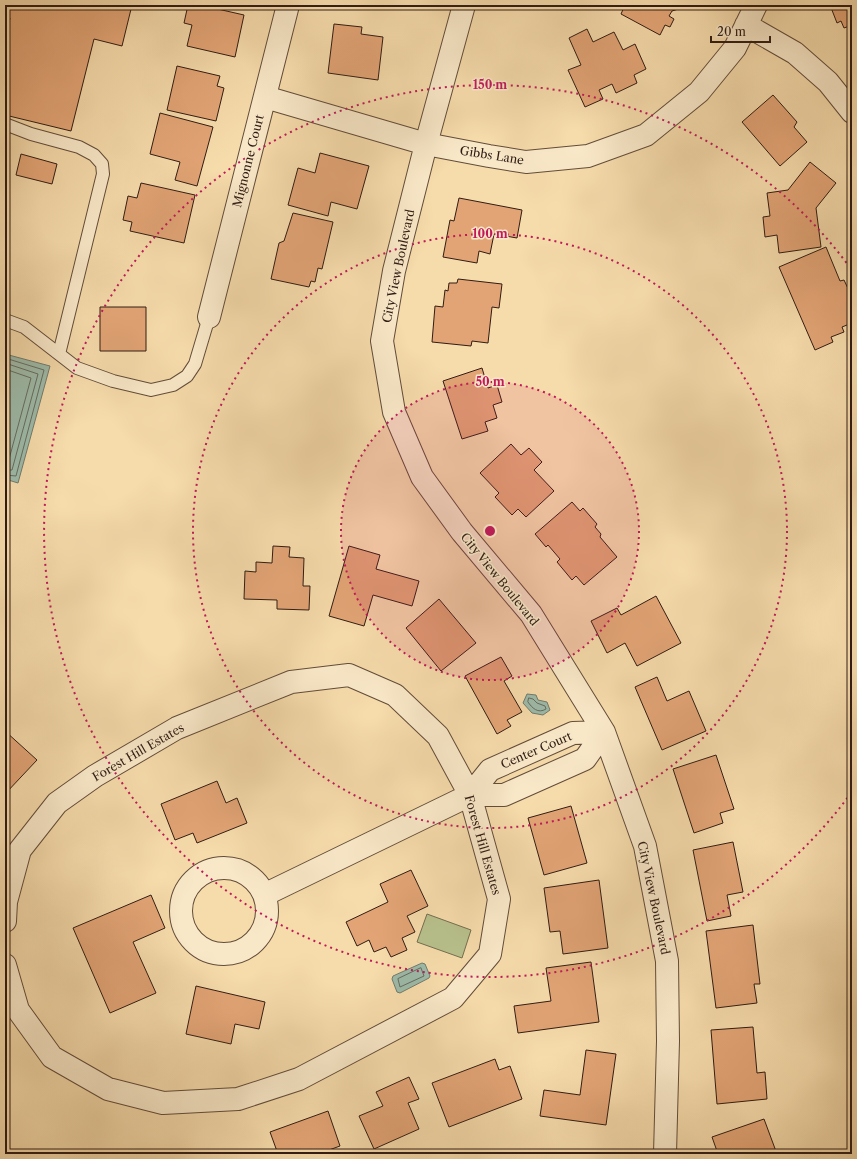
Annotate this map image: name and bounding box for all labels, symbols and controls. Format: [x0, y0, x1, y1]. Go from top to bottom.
scale bar [711, 18, 770, 44]
text: 20 m [717, 24, 746, 39]
text: 150 m [473, 77, 507, 92]
street label: Mignonne Court [229, 112, 267, 209]
street label: Gibbs Lane [459, 143, 525, 168]
street label: City View Boulevard [379, 207, 418, 324]
text: 100 m [472, 226, 508, 241]
text: 50 m [475, 374, 505, 389]
centre of rings [483, 524, 497, 538]
street label: City View Boulevard [458, 529, 543, 629]
street label: Forest Hill Estates [90, 720, 186, 784]
street label: Center Court [498, 728, 574, 772]
street label: Forest Hill Estates [462, 793, 504, 897]
street label: City View Boulevard [635, 840, 674, 957]

